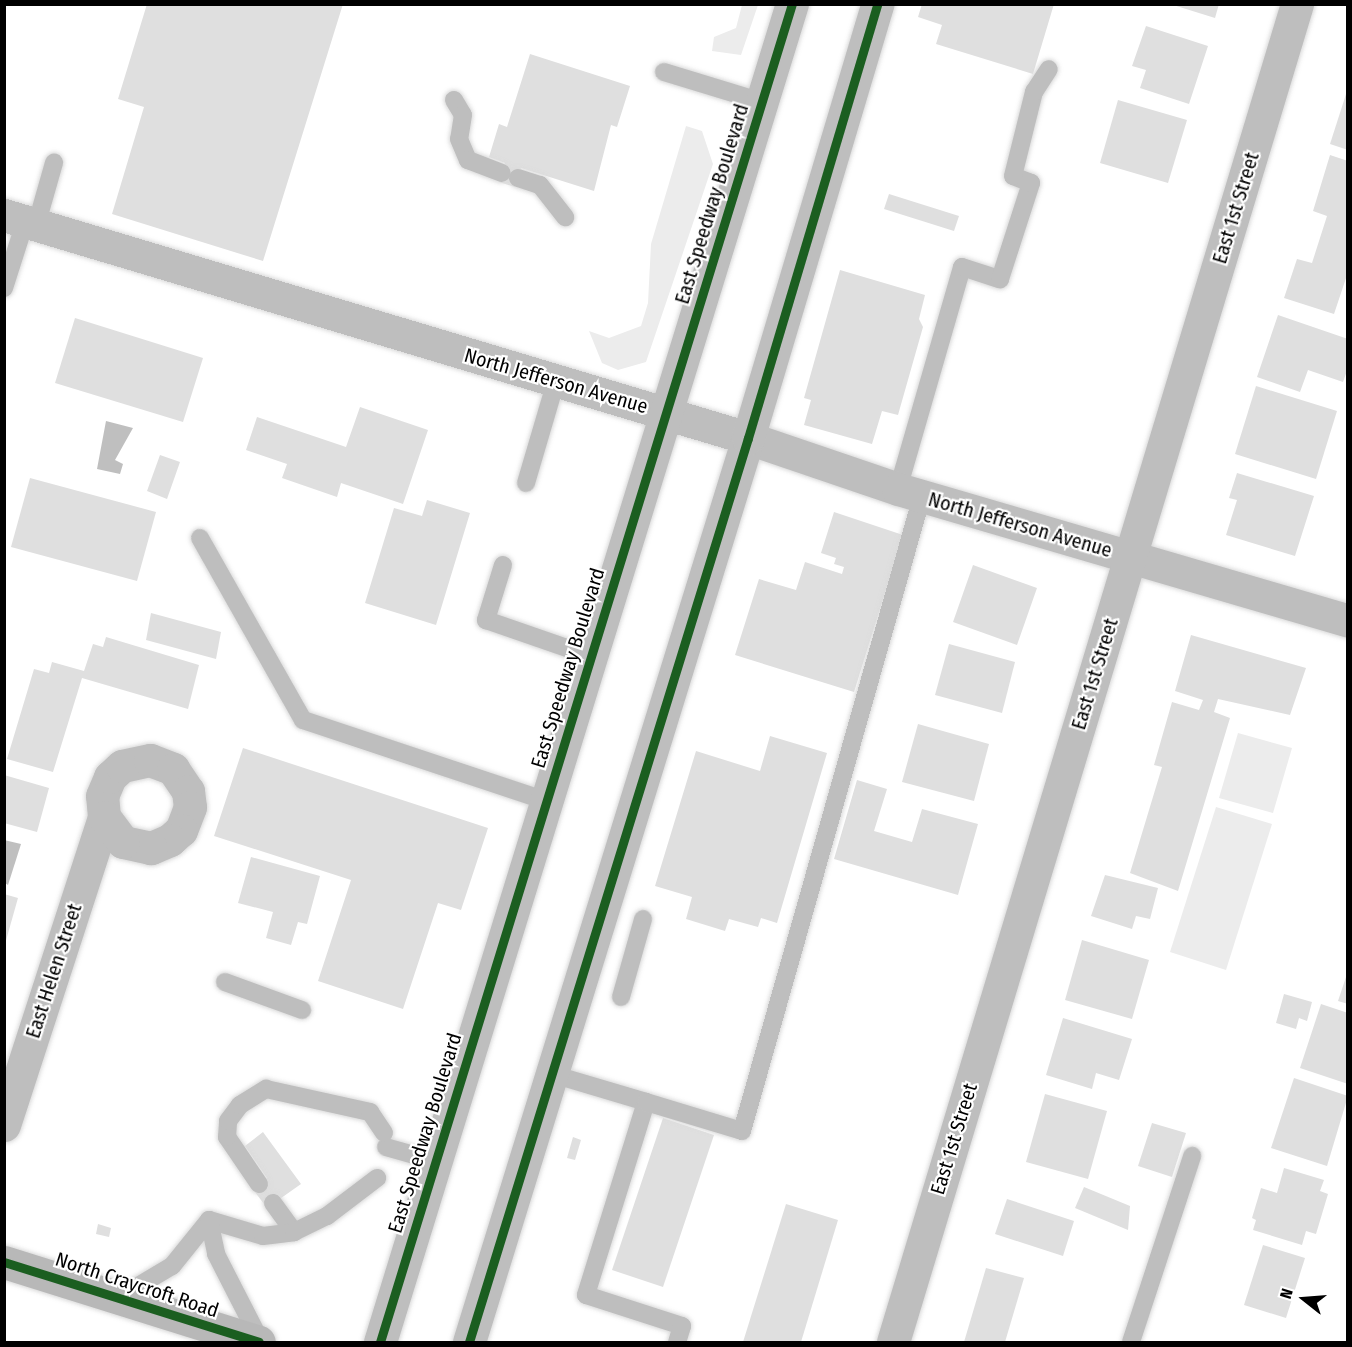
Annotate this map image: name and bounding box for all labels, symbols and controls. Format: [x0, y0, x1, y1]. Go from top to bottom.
street label: East Speedway Boulevard [670, 101, 754, 307]
street label: East 1st Street [1208, 149, 1264, 267]
street label: North Jefferson Avenue [461, 343, 651, 419]
street label: North Jefferson Avenue [925, 487, 1115, 563]
street label: East Speedway Boulevard [526, 565, 610, 771]
street label: East 1st Street [1067, 615, 1123, 733]
street label: East Helen Street [21, 901, 87, 1041]
street label: East Speedway Boulevard [383, 1030, 467, 1236]
street label: East 1st Street [926, 1080, 982, 1198]
street label: North Craycroft Road [52, 1247, 222, 1323]
north arrow [1274, 1269, 1334, 1329]
text: N [1276, 1286, 1297, 1301]

